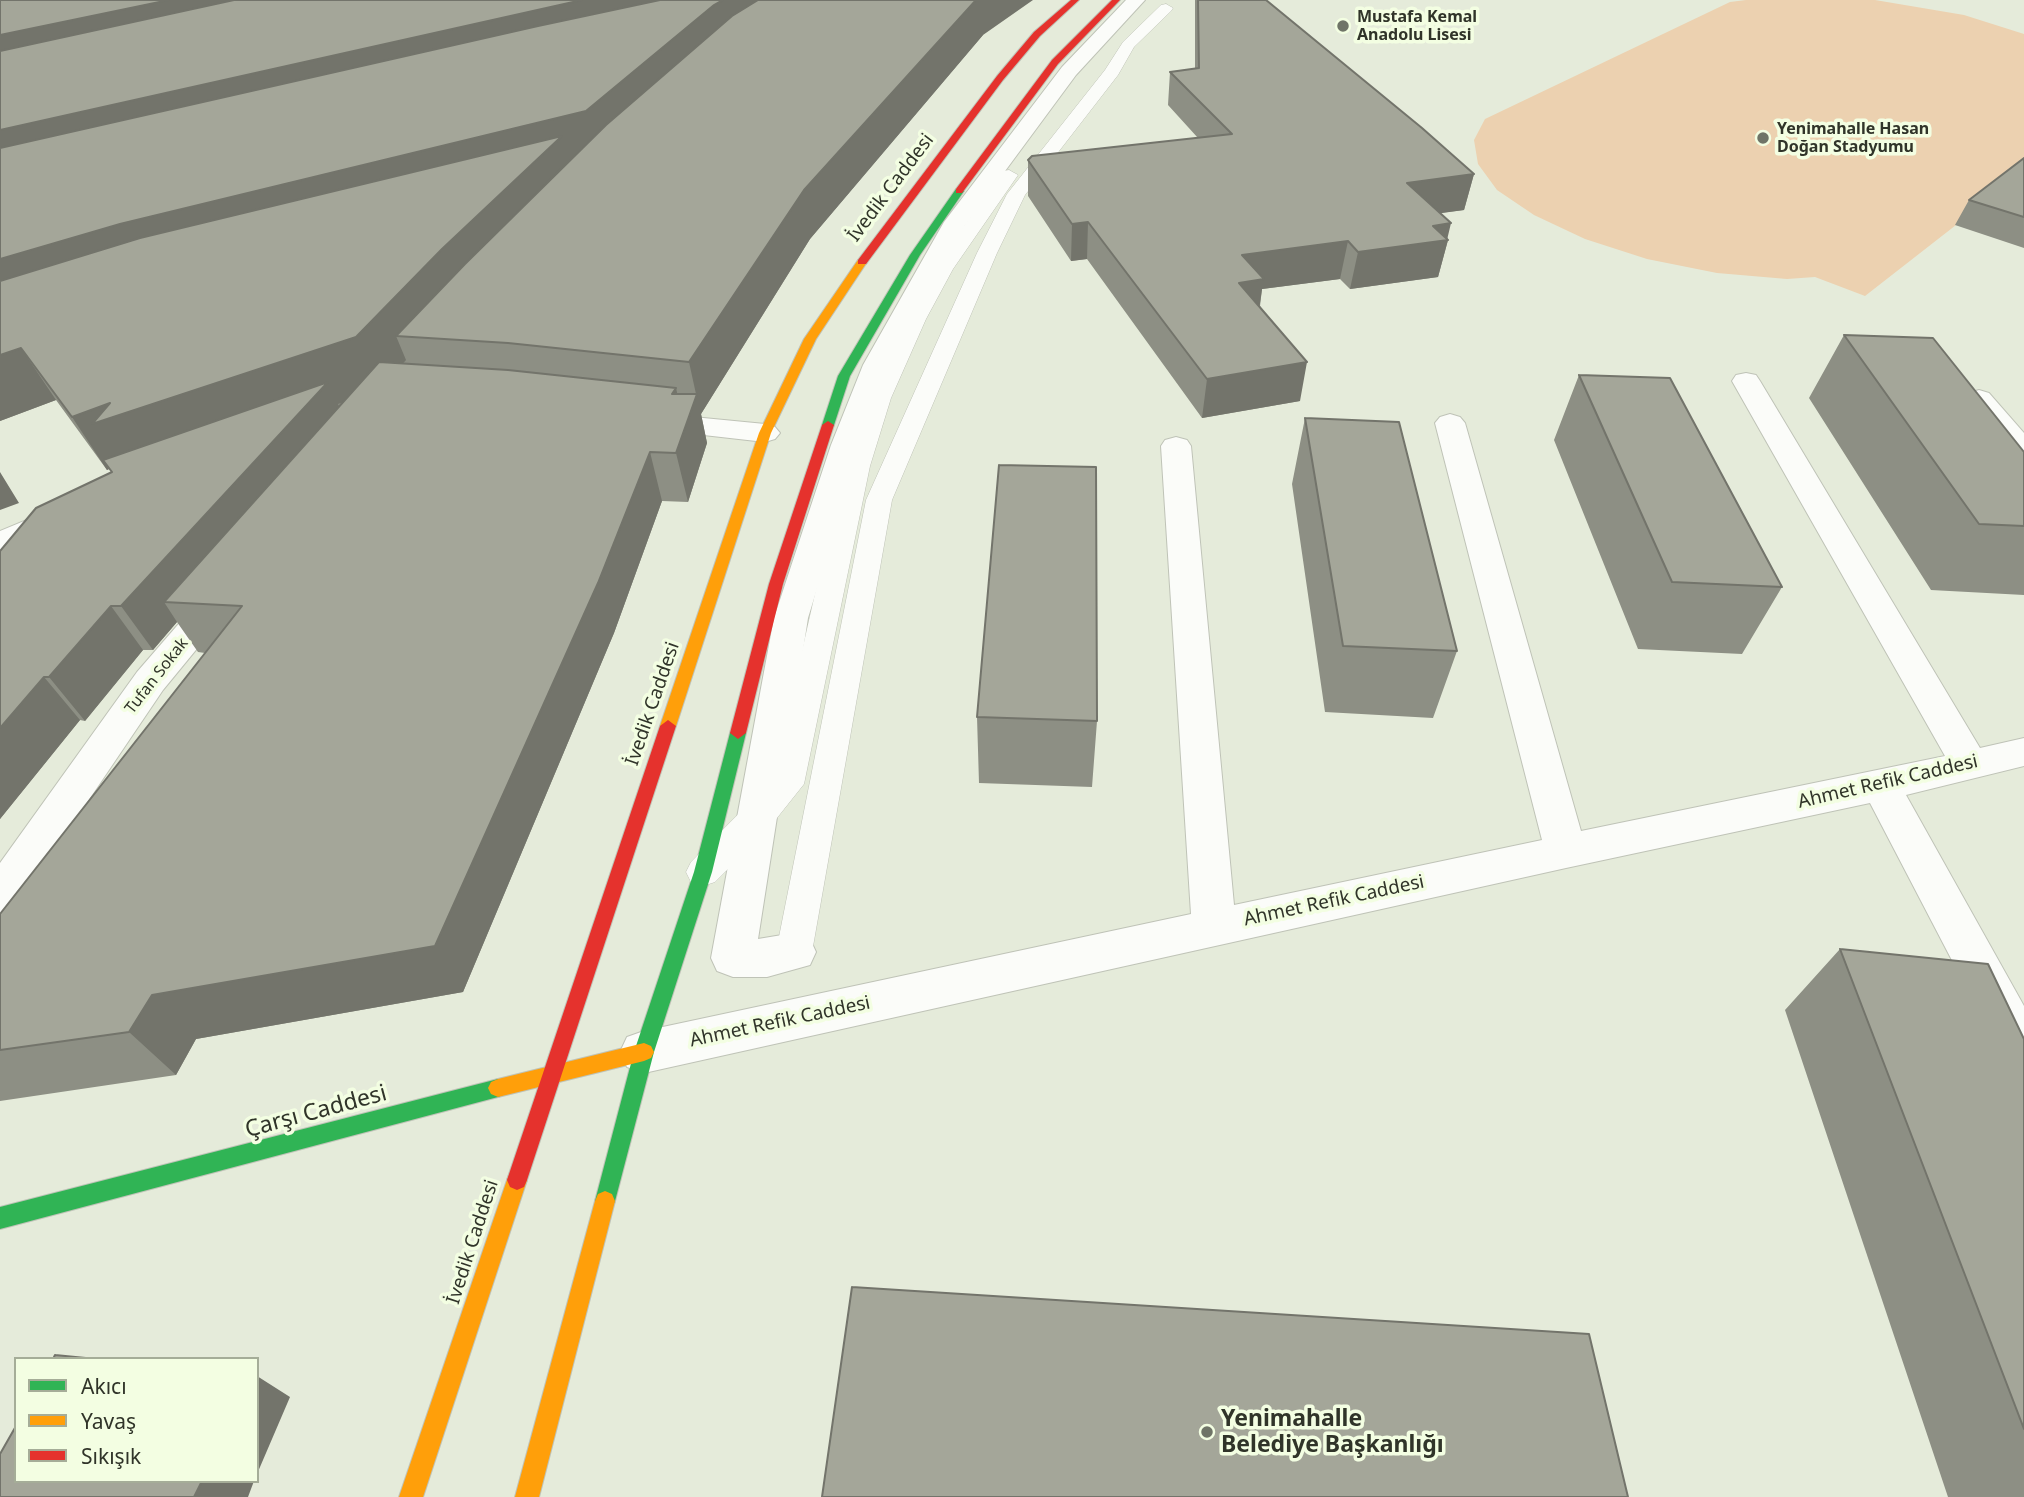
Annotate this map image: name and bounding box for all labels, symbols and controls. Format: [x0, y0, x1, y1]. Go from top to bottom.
place label: Mustafa Kemal Anadolu Lisesi [1357, 7, 1477, 45]
marker: Mustafa Kemal Anadolu Lisesi [1335, 18, 1351, 34]
place label: Yenimahalle Hasan Doğan Stadyumu [1777, 119, 1929, 157]
street label: İvedik Caddesi [843, 130, 939, 246]
marker: Yenimahalle Hasan Doğan Stadyumu [1755, 130, 1771, 146]
street label: Tufan Sokak [121, 634, 193, 718]
street label: İvedik Caddesi [621, 639, 685, 769]
street label: Ahmet Refik Caddesi [1796, 750, 1980, 814]
street label: Ahmet Refik Caddesi [1242, 871, 1426, 931]
street label: Ahmet Refik Caddesi [688, 992, 872, 1052]
street label: Çarşı Caddesi [242, 1080, 390, 1144]
street label: İvedik Caddesi [442, 1177, 504, 1307]
legend [14, 1357, 259, 1483]
text: Akıcı [81, 1372, 127, 1400]
place label: Yenimahalle Belediye Başkanlığı [1221, 1405, 1444, 1459]
text: Yavaş [81, 1407, 136, 1435]
marker: Yenimahalle Belediye Başkanlığı [1199, 1424, 1215, 1440]
text: Sıkışık [81, 1442, 141, 1470]

